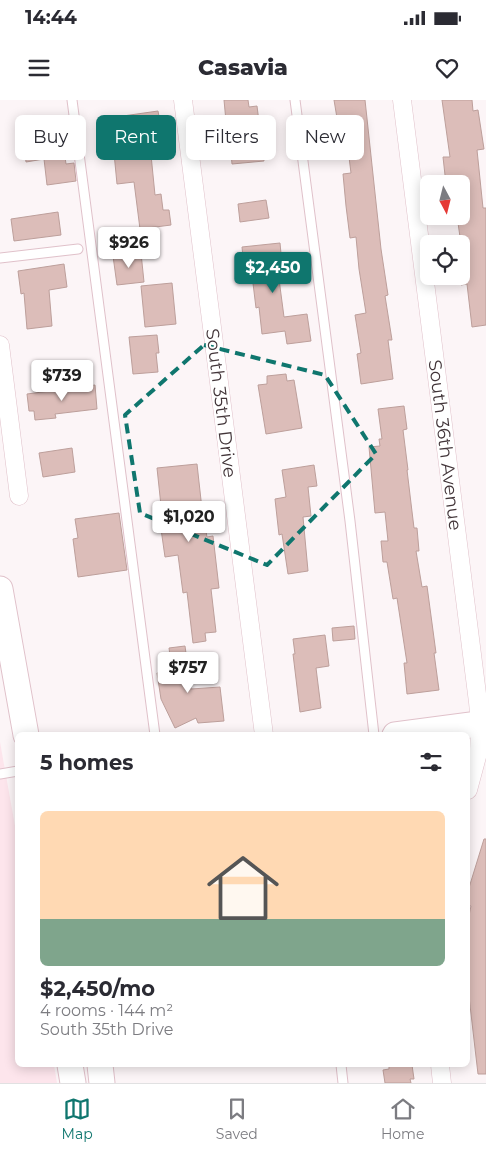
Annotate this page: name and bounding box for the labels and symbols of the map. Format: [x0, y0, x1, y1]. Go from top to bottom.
north arrow [420, 175, 470, 225]
pin: $926 [99, 226, 159, 269]
pin: $2,450 [232, 252, 314, 294]
street label: South 35th Drive [201, 327, 241, 479]
street label: South 36th Avenue [424, 358, 466, 532]
pin: $739 [32, 360, 92, 402]
pin: $1,020 [148, 500, 230, 543]
pin: $757 [158, 652, 218, 694]

